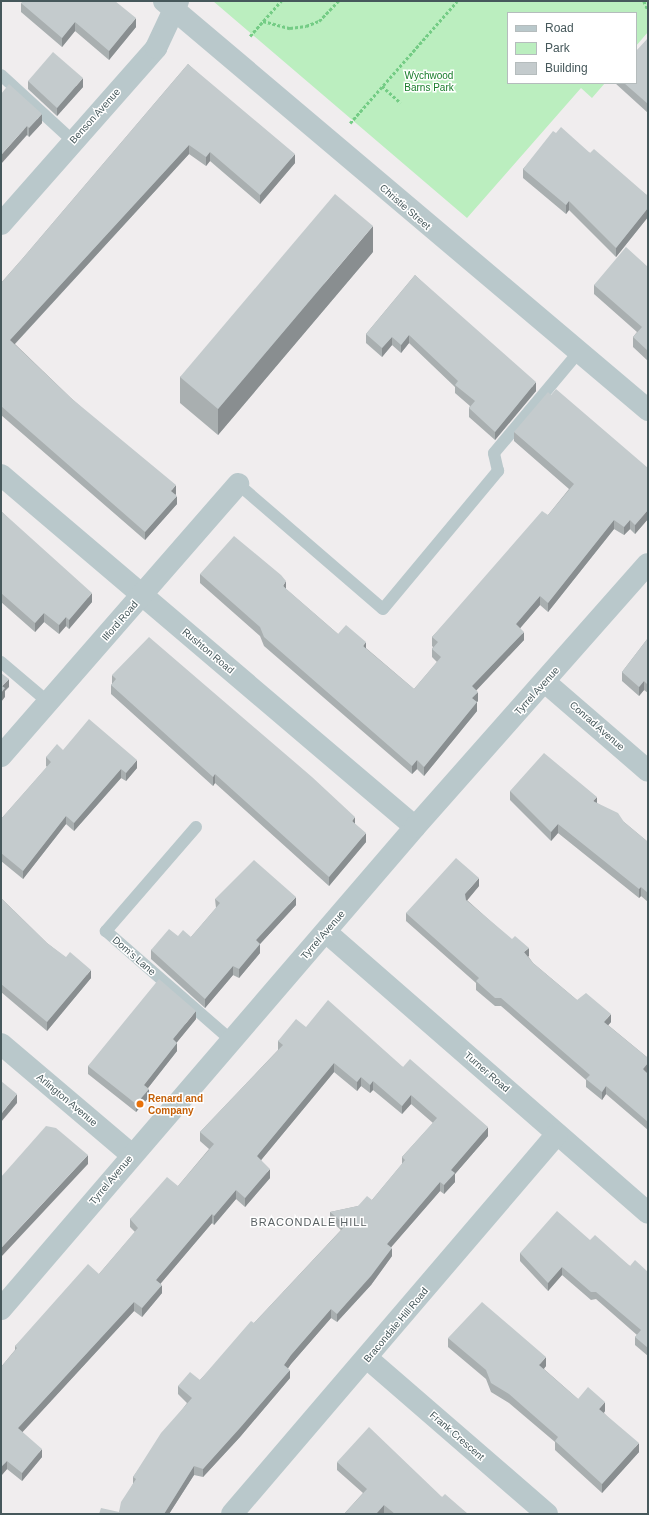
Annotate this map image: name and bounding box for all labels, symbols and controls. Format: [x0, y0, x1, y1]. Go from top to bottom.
legend [507, 12, 637, 84]
text: Road [545, 21, 574, 35]
text: Park [545, 41, 570, 55]
text: Building [545, 61, 588, 75]
park label: Wychwood Barns Park [404, 69, 454, 92]
street label: Benson Avenue [67, 86, 123, 146]
street label: Christie Street [377, 182, 433, 232]
street label: Ilford Road [99, 599, 141, 643]
street label: Rushton Road [180, 626, 236, 676]
street label: Tyrrel Avenue [512, 664, 562, 718]
street label: Conrad Avenue [567, 699, 627, 753]
street label: Tyrrel Avenue [298, 908, 348, 962]
street label: Dom's Lane [110, 934, 158, 978]
street label: Turner Road [462, 1049, 512, 1095]
street label: Arlington Avenue [34, 1071, 100, 1129]
place label: Renard and Company [148, 1092, 203, 1116]
marker: Renard and Company [135, 1099, 145, 1109]
street label: Tyrrel Avenue [87, 1153, 135, 1207]
district label: BRACONDALE HILL [250, 1215, 368, 1229]
street label: Bracondale Hill Road [361, 1285, 431, 1365]
street label: Frank Crescent [427, 1409, 487, 1463]

